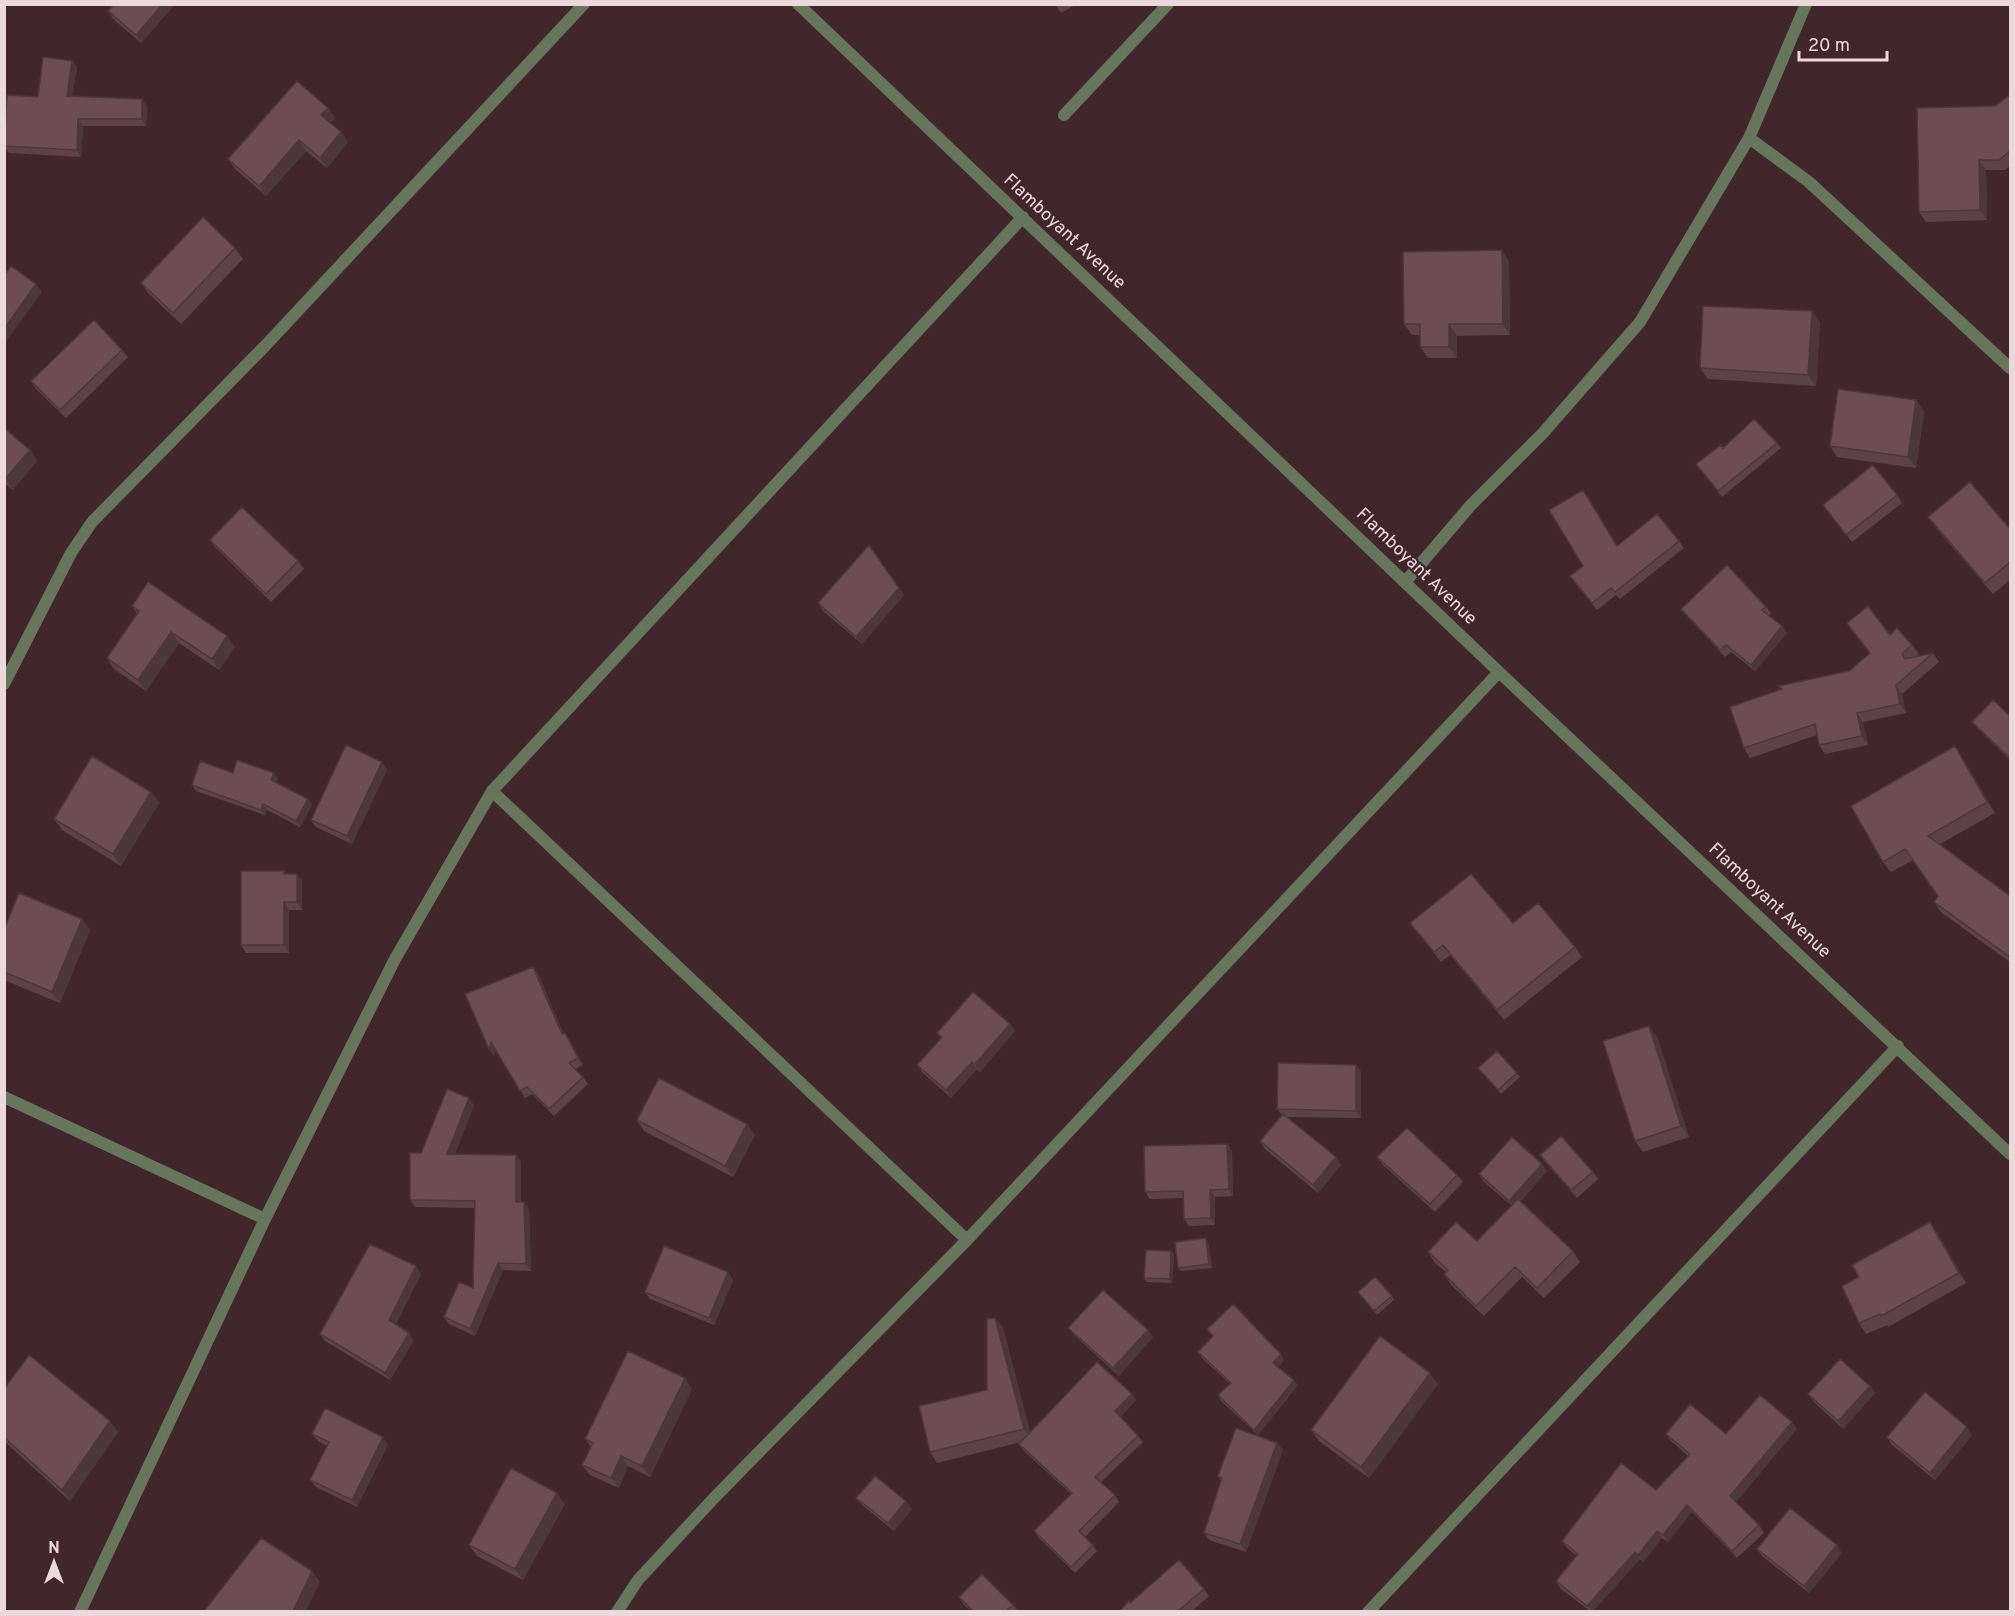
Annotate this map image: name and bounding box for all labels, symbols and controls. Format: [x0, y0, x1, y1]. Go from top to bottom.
scale bar [1799, 24, 1888, 62]
text: 20 m [1808, 35, 1850, 58]
street label: Flamboyant Avenue [998, 169, 1130, 295]
street label: Flamboyant Avenue [1351, 503, 1481, 631]
street label: Flamboyant Avenue [1703, 838, 1835, 964]
north arrow [24, 1532, 84, 1592]
text: N [48, 1539, 60, 1559]

